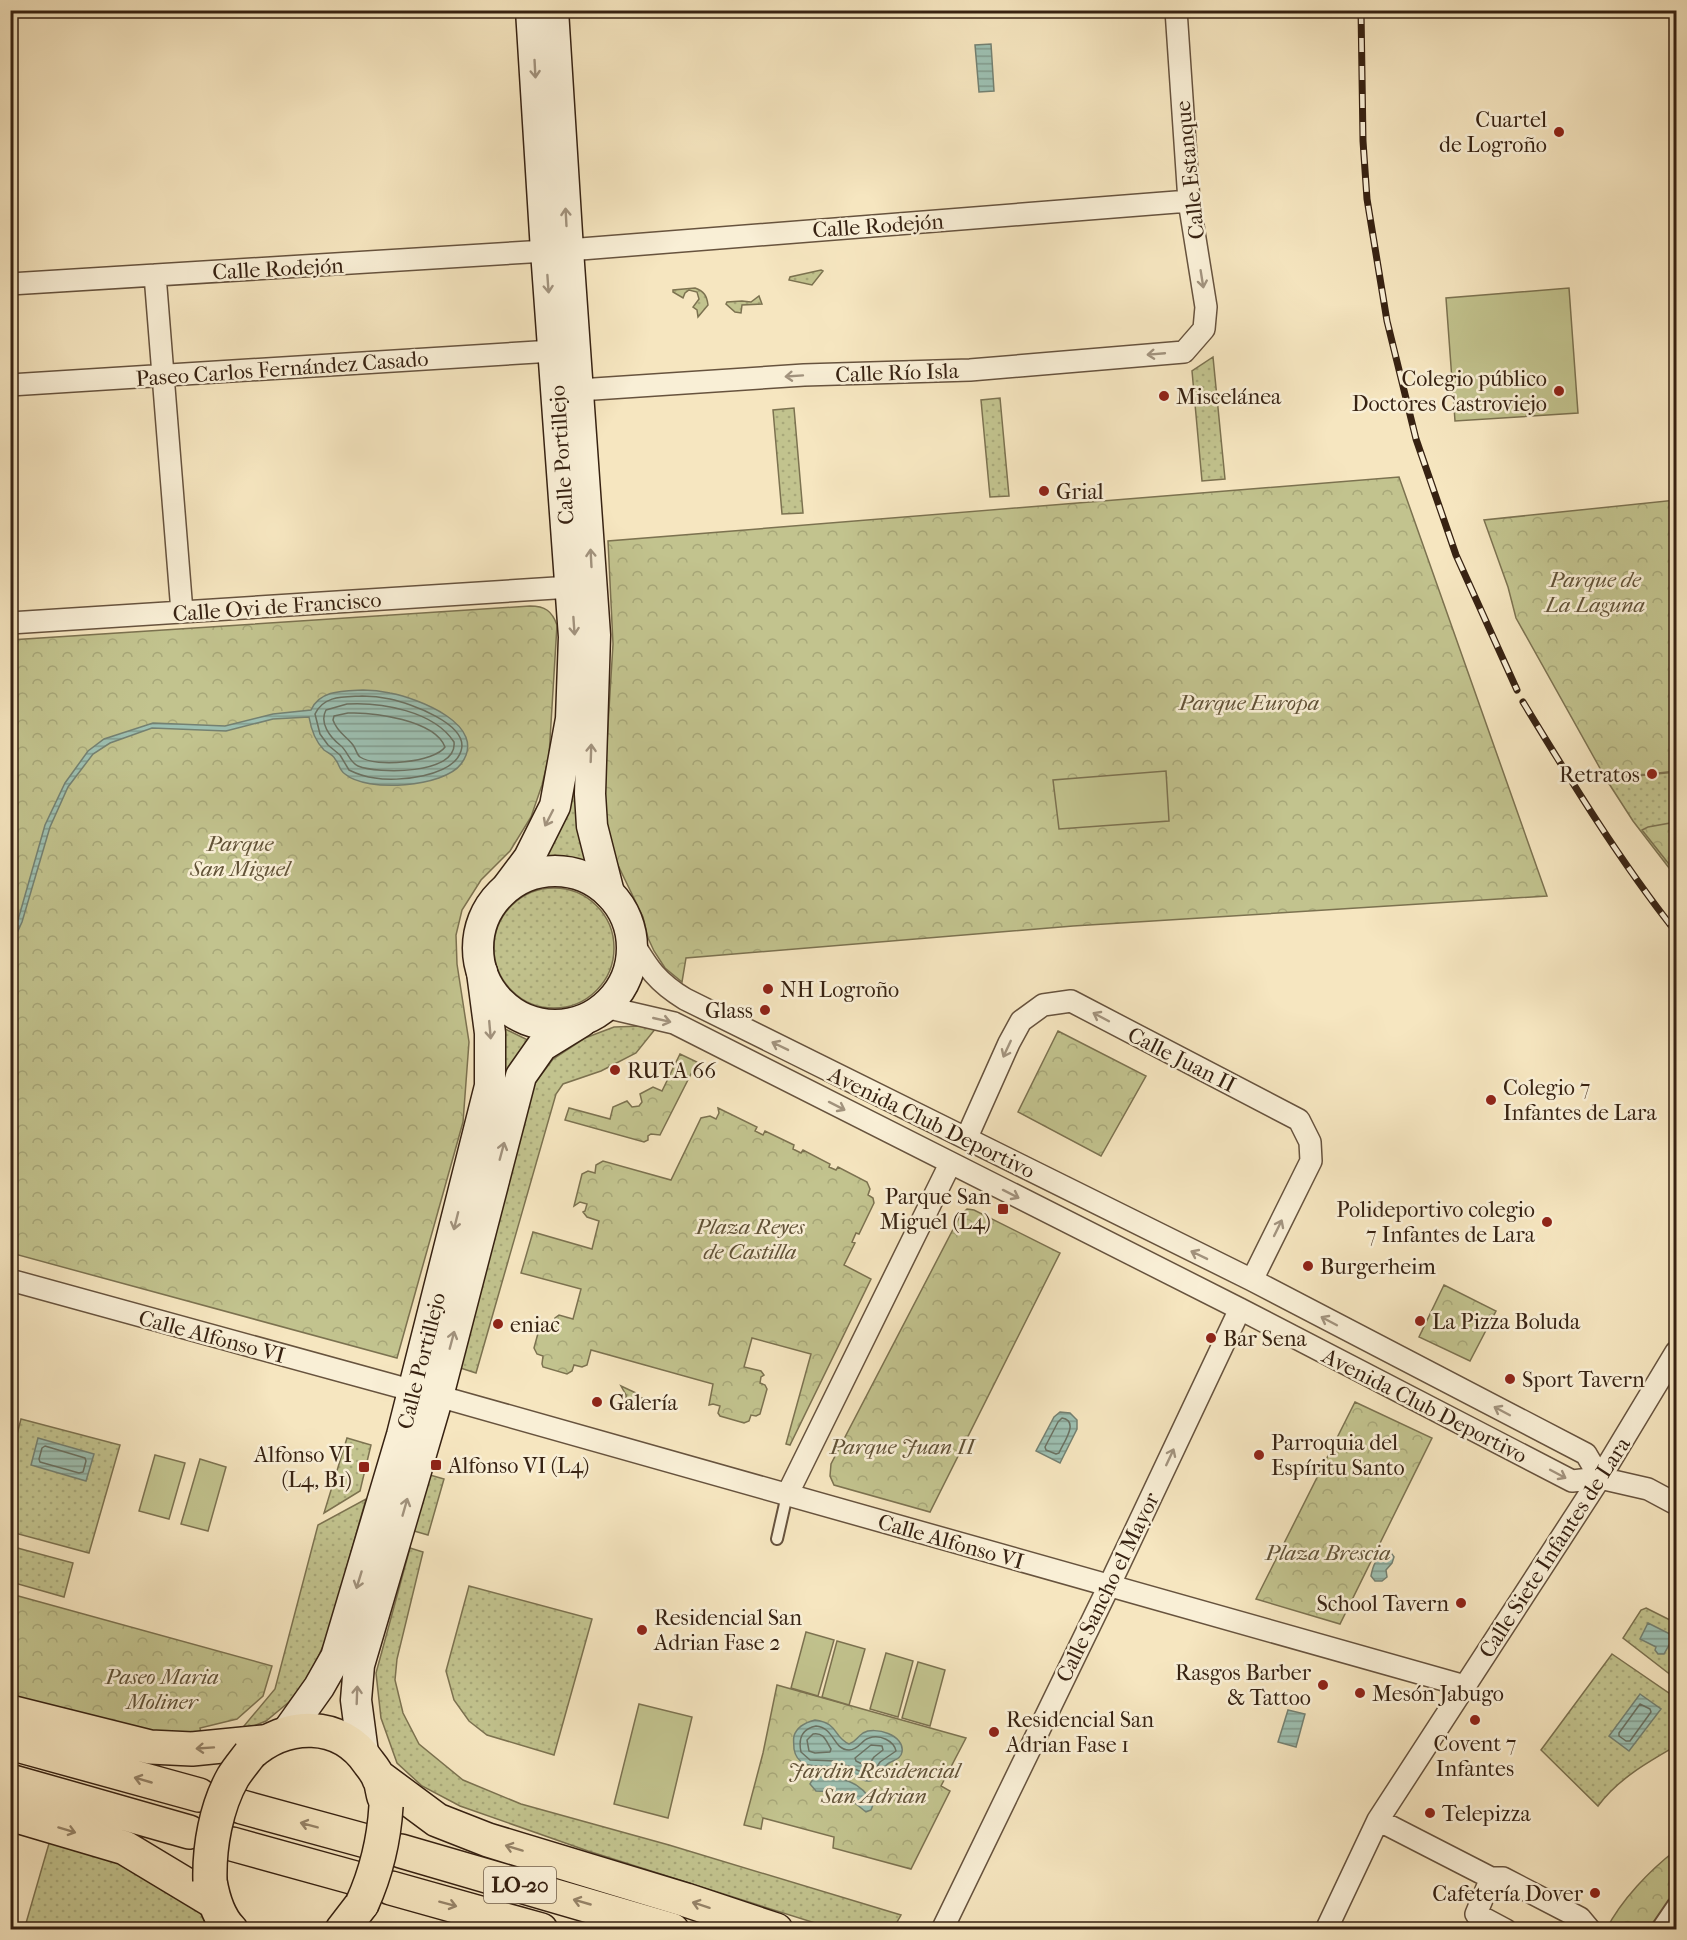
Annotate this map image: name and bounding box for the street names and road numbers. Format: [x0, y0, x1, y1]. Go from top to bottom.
street label: Calle Estanque [1170, 99, 1210, 241]
street label: Calle Rodejón [812, 208, 945, 244]
street label: Calle Rodejón [212, 253, 345, 285]
street label: Paseo Carlos Fernández Casado [135, 346, 429, 392]
street label: Calle Río Isla [835, 358, 960, 388]
street label: Calle Portillejo [544, 384, 580, 526]
street label: Calle Ovi de Francisco [172, 587, 382, 627]
street label: Calle Juan II [1123, 1022, 1240, 1098]
street label: Avenida Club Deportivo [823, 1061, 1039, 1184]
street label: Calle Portillejo [392, 1290, 451, 1432]
street label: Calle Alfonso VI [136, 1305, 288, 1369]
street label: Avenida Club Deportivo [1317, 1342, 1531, 1469]
street label: Calle Siete Infantes de Lara [1474, 1432, 1636, 1663]
street label: Calle Sancho el Mayor [1051, 1488, 1165, 1686]
street label: Calle Alfonso VI [875, 1509, 1027, 1575]
road number: LO-20 [484, 1867, 556, 1903]

